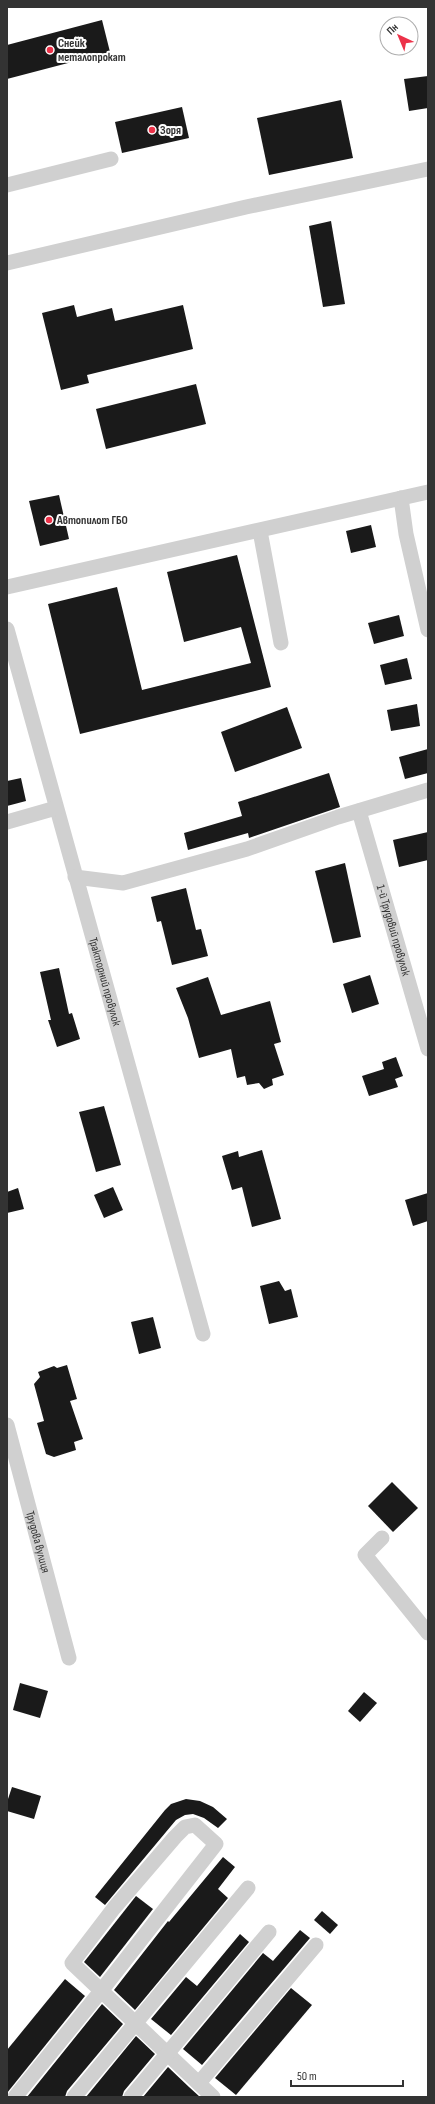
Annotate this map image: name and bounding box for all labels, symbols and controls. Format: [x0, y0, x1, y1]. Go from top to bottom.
north arrow [379, 16, 419, 56]
text: Пн [384, 21, 401, 38]
place label: Снейк металопрокат [58, 36, 126, 65]
marker: Снейк металопрокат [45, 45, 55, 55]
place label: Зоря [160, 123, 181, 138]
marker: Зоря [147, 125, 157, 135]
place label: Автопилот ГБО [56, 513, 128, 528]
marker: Автопилот ГБО [44, 515, 54, 525]
street label: 1-й Трудовий провулок [373, 883, 414, 978]
street label: Тракторний провулок [86, 936, 125, 1028]
street label: Трудова вулиця [23, 1509, 54, 1575]
scale bar [291, 2062, 403, 2088]
text: 50 m [297, 2069, 317, 2084]

